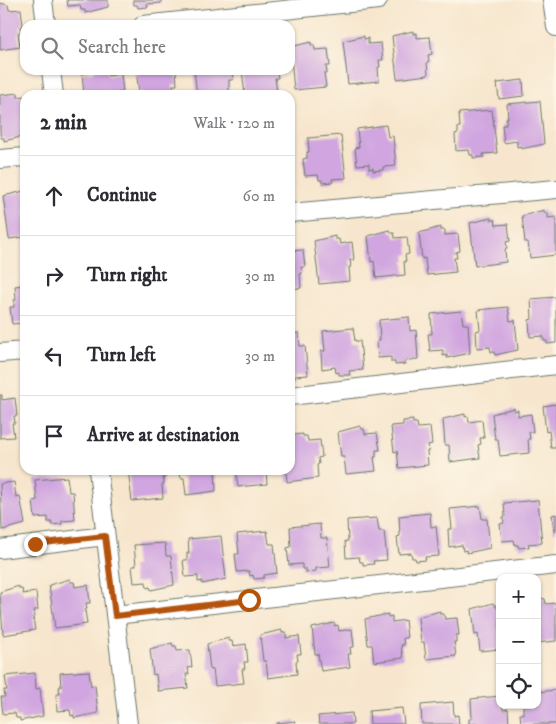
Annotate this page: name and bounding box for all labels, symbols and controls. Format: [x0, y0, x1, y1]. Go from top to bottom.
search box [20, 20, 295, 75]
icon: search [38, 34, 66, 62]
text: Search here [78, 36, 166, 59]
text: 2 min [40, 110, 87, 136]
text: Walk · 120 m [193, 113, 275, 133]
icon: ahead [40, 182, 68, 210]
text: Continue [87, 184, 157, 207]
text: 60 m [243, 186, 275, 206]
icon: right [40, 262, 68, 290]
text: Turn right [87, 264, 167, 287]
text: 30 m [245, 266, 275, 286]
icon: left [40, 342, 68, 370]
text: Turn left [87, 344, 156, 367]
text: 30 m [245, 346, 275, 366]
icon: arrive [40, 422, 68, 450]
text: Arrive at destination [87, 424, 239, 447]
route end [24, 533, 47, 556]
map controls [496, 574, 541, 709]
button: + [496, 574, 541, 619]
route start [238, 589, 261, 612]
button: − [496, 619, 541, 664]
button: locate [496, 664, 541, 709]

